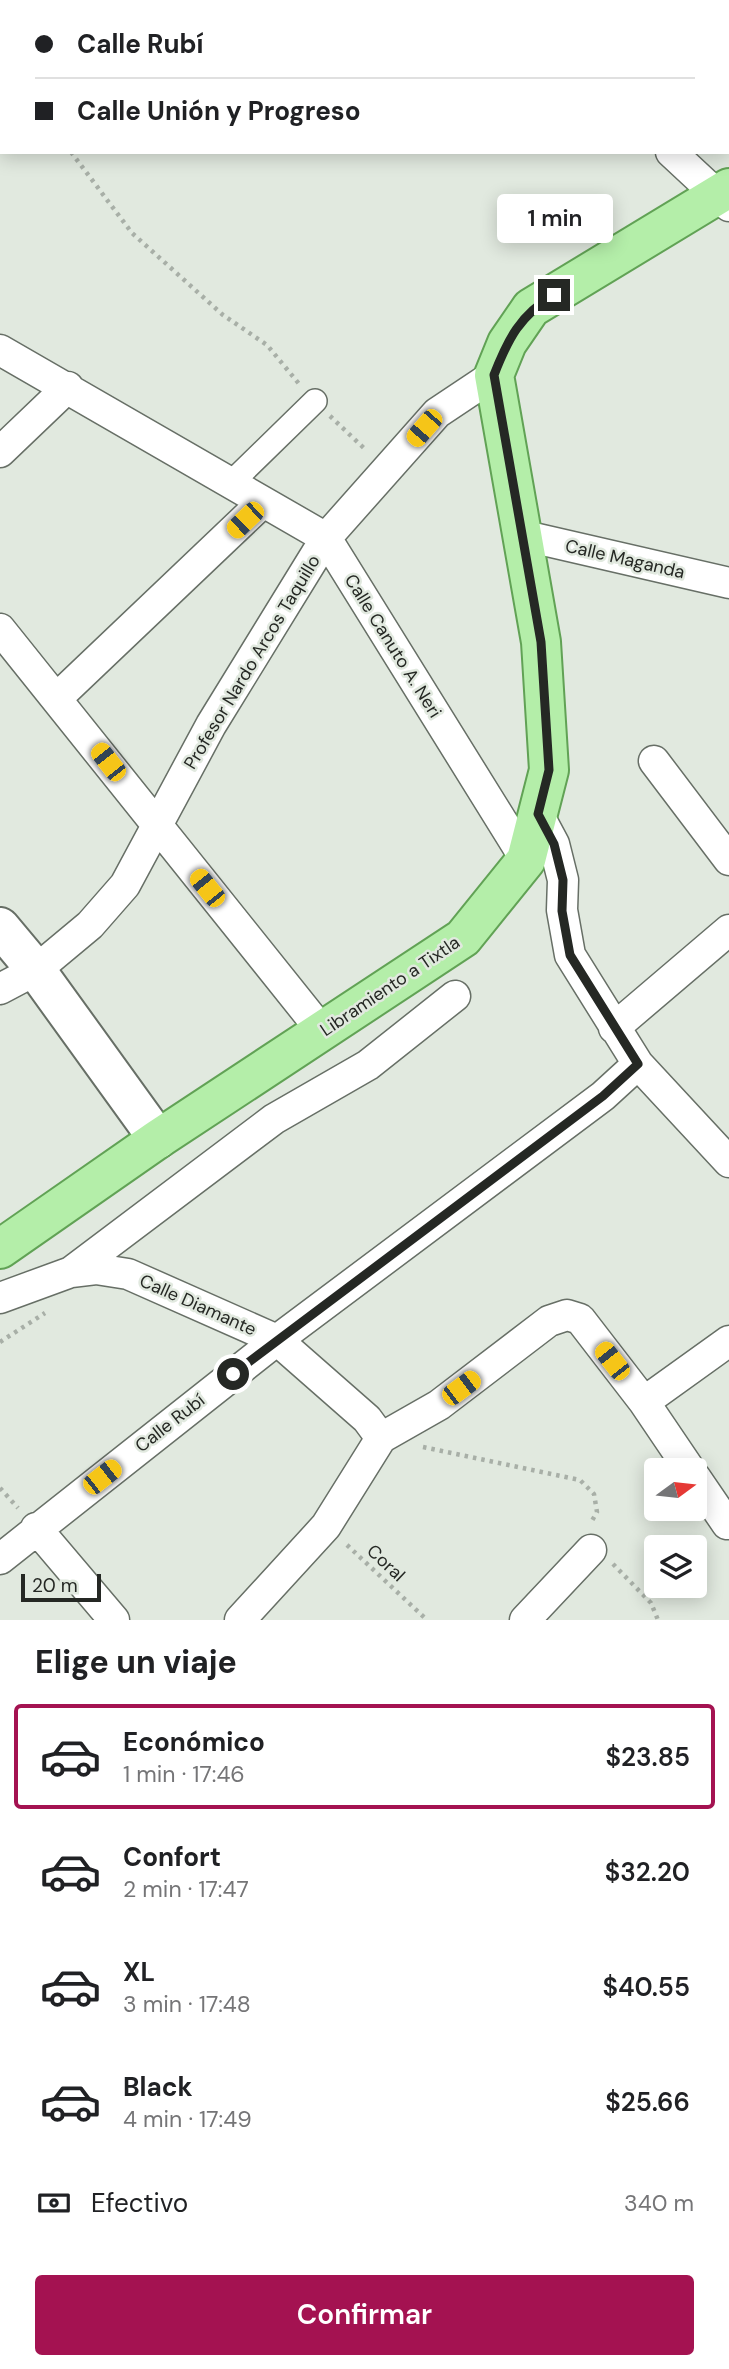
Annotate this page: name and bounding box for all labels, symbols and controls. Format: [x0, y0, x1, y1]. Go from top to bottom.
text: Calle Rubí [77, 27, 203, 61]
text: Calle Unión y Progreso [77, 94, 361, 128]
callout: 1 min [496, 194, 612, 243]
text: 1 min [528, 203, 582, 233]
route end [538, 279, 570, 311]
car [403, 405, 446, 451]
car [223, 498, 268, 542]
street label: Calle Maganda [563, 534, 687, 584]
street label: Profesor Nardo Arcos Taquillo [178, 550, 326, 774]
street label: Calle Canuto A. Neri [339, 570, 447, 722]
car [87, 739, 130, 785]
car [186, 865, 229, 911]
street label: Libramiento a Tixtla [316, 930, 464, 1042]
street label: Calle Diamante [136, 1269, 260, 1341]
car [591, 1338, 634, 1384]
route start [217, 1358, 249, 1390]
car [438, 1367, 485, 1409]
street label: Calle Rubí [130, 1388, 210, 1458]
car [79, 1456, 126, 1498]
north arrow [644, 1458, 707, 1521]
map controls [644, 1458, 707, 1598]
button: layers [644, 1535, 707, 1598]
street label: Coral [362, 1539, 410, 1587]
scale bar [21, 1571, 102, 1603]
text: 20 m [32, 1573, 78, 1598]
text: Elige un viaje [35, 1641, 237, 1683]
icon: car [39, 1725, 102, 1788]
text: Económico [123, 1725, 265, 1759]
text: $23.85 [605, 1740, 690, 1774]
text: 1 min · 17:46 [123, 1759, 245, 1789]
icon: car [39, 1840, 102, 1903]
text: Confort [123, 1840, 221, 1874]
text: $32.20 [605, 1855, 690, 1889]
text: 2 min · 17:47 [123, 1874, 249, 1904]
icon: car [39, 1955, 102, 2018]
text: XL [123, 1955, 155, 1989]
text: $40.55 [603, 1970, 690, 2004]
text: 3 min · 17:48 [123, 1989, 251, 2019]
icon: car [39, 2070, 102, 2133]
text: Black [123, 2070, 193, 2104]
text: $25.66 [605, 2085, 690, 2119]
text: 4 min · 17:49 [123, 2104, 252, 2134]
icon: cash [35, 2184, 73, 2222]
text: Efectivo [91, 2186, 188, 2220]
text: 340 m [624, 2188, 694, 2218]
button: Confirmar [35, 2275, 694, 2355]

